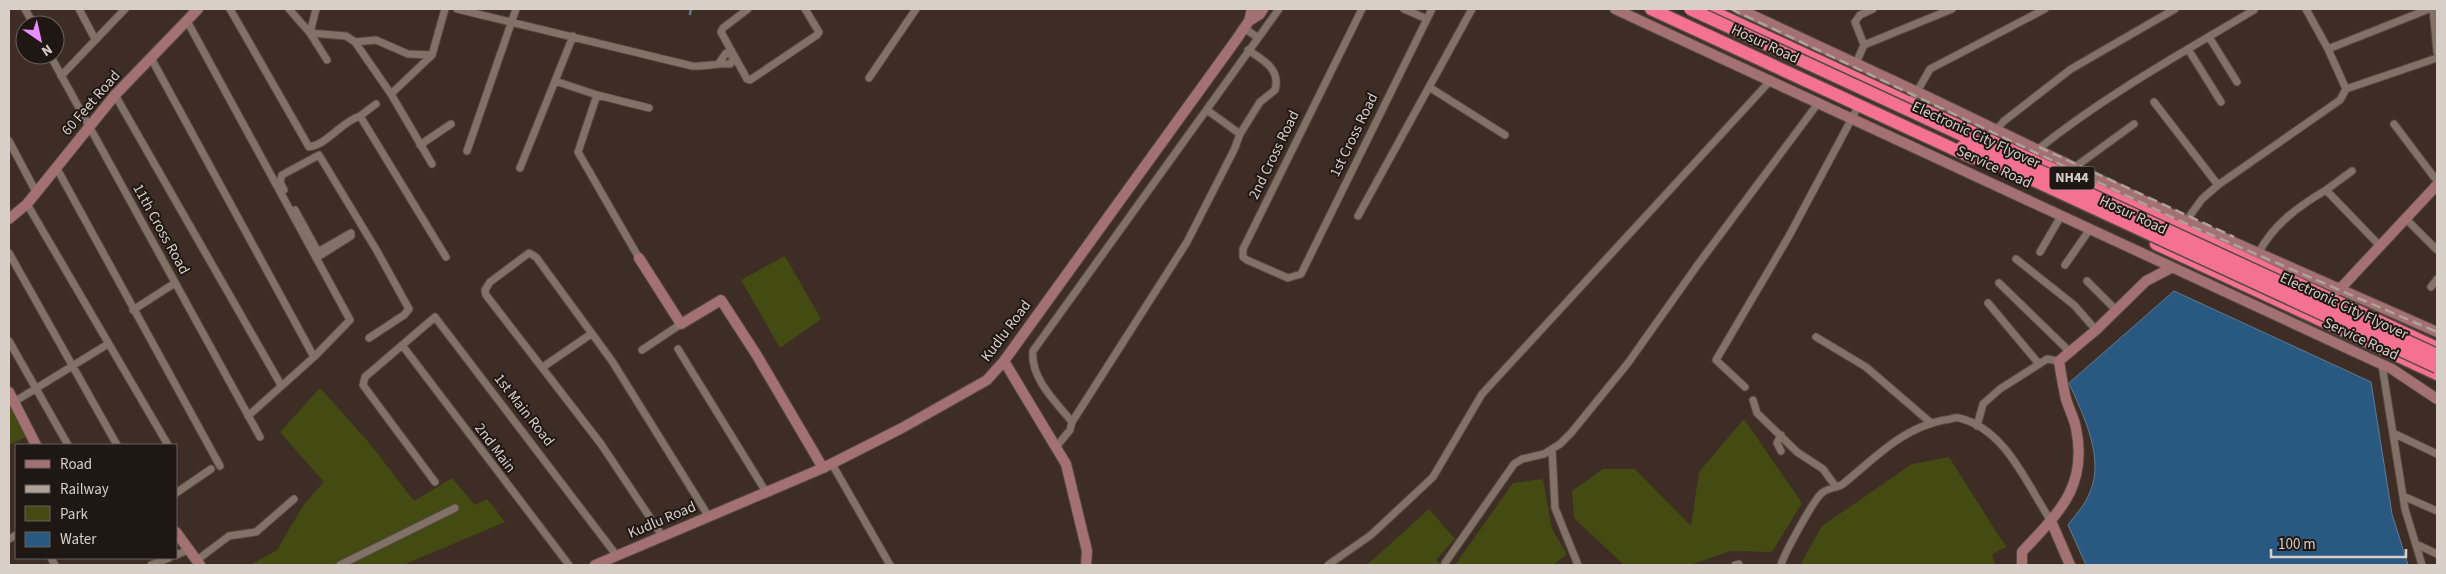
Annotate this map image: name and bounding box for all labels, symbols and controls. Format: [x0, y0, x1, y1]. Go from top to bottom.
north arrow [15, 15, 65, 65]
street label: Hosur Road [1728, 19, 1802, 69]
text: N [37, 39, 56, 61]
street label: 60 Feet Road [57, 66, 125, 140]
street label: 1st Cross Road [1325, 90, 1383, 180]
street label: Electronic City Flyover [1909, 96, 2044, 174]
street label: 2nd Cross Road [1243, 107, 1305, 203]
street label: Service Road [1953, 140, 2035, 194]
road number: NH44 [2050, 167, 2094, 190]
street label: 11th Cross Road [127, 180, 195, 278]
street label: Hosur Road [2096, 190, 2170, 240]
street label: Electronic City Flyover [2277, 267, 2412, 345]
street label: Kudlu Road [976, 296, 1036, 366]
street label: Service Road [2320, 312, 2402, 366]
street label: 1st Main Road [489, 369, 559, 451]
street label: 2nd Main [469, 419, 521, 477]
legend [15, 444, 178, 559]
text: Road [60, 454, 92, 475]
text: Railway [60, 479, 109, 500]
street label: Kudlu Road [625, 496, 699, 544]
text: Park [60, 504, 89, 525]
scale bar [2271, 526, 2406, 558]
text: Water [60, 529, 97, 550]
text: 100 m [2278, 534, 2316, 555]

